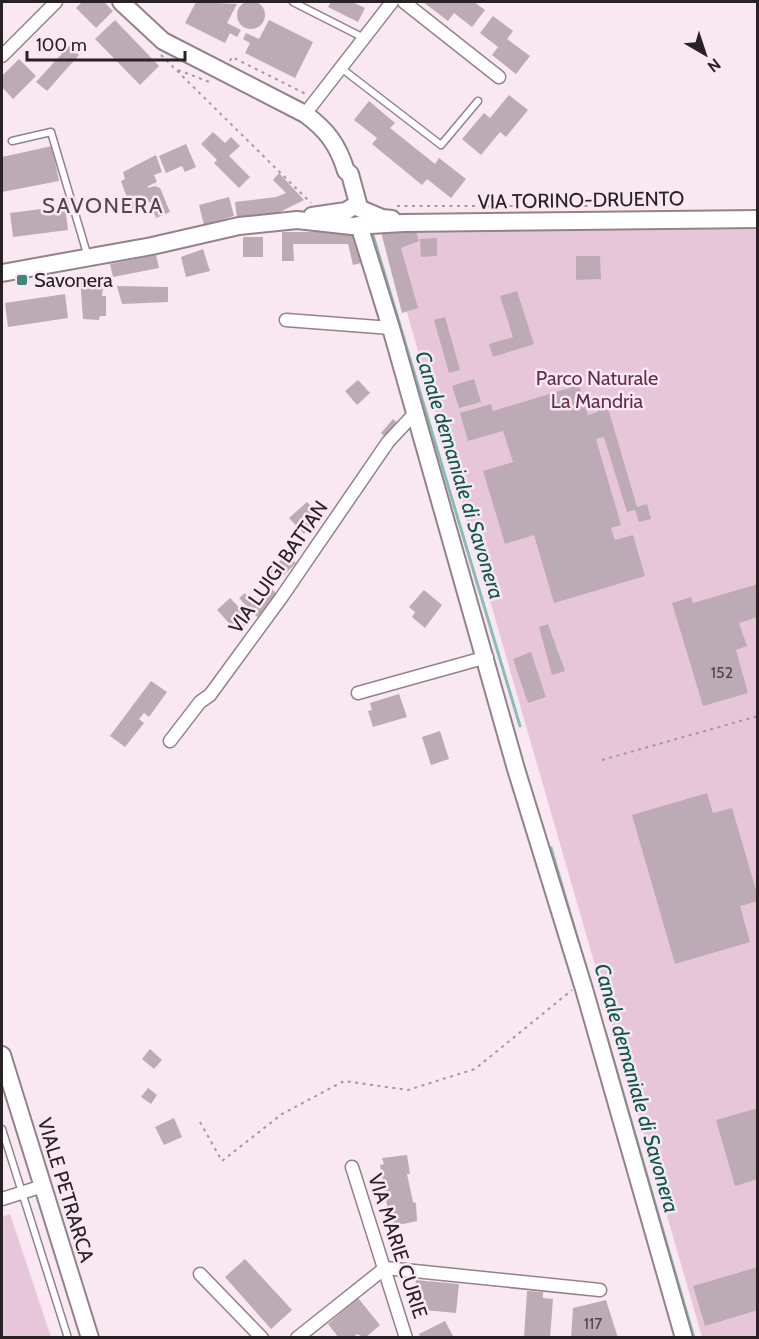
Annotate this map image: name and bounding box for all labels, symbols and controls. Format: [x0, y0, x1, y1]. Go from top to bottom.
scale bar [27, 24, 184, 62]
north arrow [675, 24, 735, 84]
text: 100 m [36, 34, 87, 56]
text: N [704, 54, 724, 76]
street label: VIA TORINO-DRUENTO [477, 186, 685, 214]
district label: SAVONERA [42, 192, 164, 219]
place label: Savonera [34, 268, 113, 292]
marker: Savonera [15, 273, 29, 287]
water label: Canale demaniale di Savonera [410, 348, 510, 602]
park label: Parco Naturale La Mandria [536, 366, 658, 413]
street label: VIA LUIGI BATTAN [223, 496, 333, 638]
house number: 152 [711, 663, 733, 682]
water label: Canale demaniale di Savonera [589, 961, 685, 1215]
street label: VIALE PETRARCA [33, 1115, 100, 1266]
street label: VIA MARIE CURIE [363, 1171, 433, 1321]
house number: 117 [584, 1314, 602, 1333]

